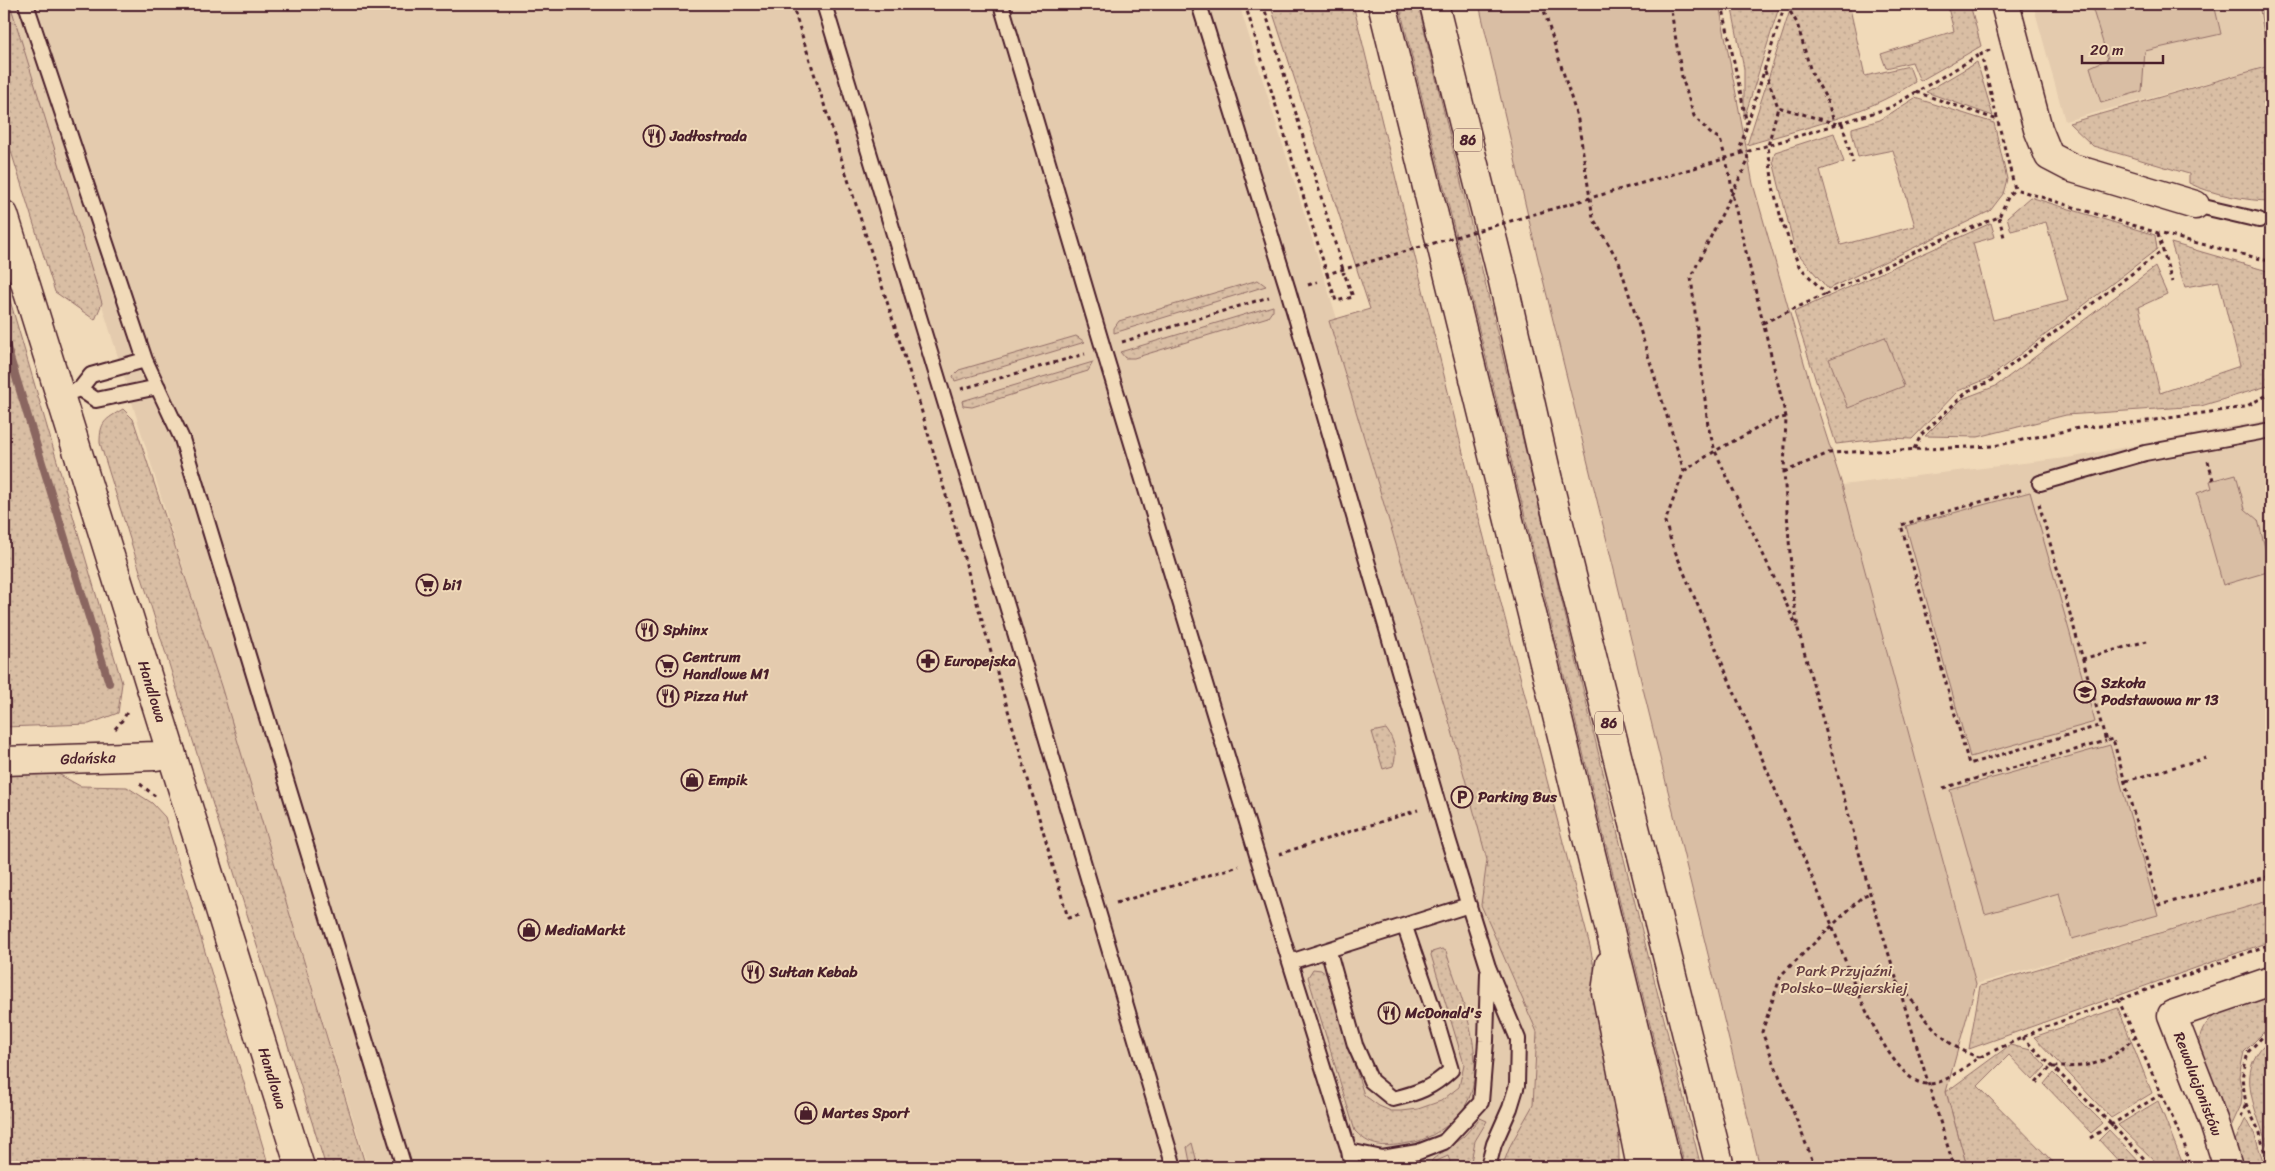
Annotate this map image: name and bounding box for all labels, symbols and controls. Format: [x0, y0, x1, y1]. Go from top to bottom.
scale bar [2082, 32, 2164, 64]
text: 20 m [2090, 37, 2124, 63]
place label: Jadłostrada [669, 123, 748, 149]
restaurant icon: Jadłostrada [642, 124, 666, 148]
road number: 86 [1454, 128, 1482, 152]
place label: bi1 [442, 572, 462, 598]
supermarket icon: bi1 [415, 573, 439, 597]
place label: Sphinx [662, 617, 708, 643]
restaurant icon: Sphinx [635, 618, 659, 642]
place label: Centrum Handlowe M1 [682, 644, 770, 687]
place label: Europejska [944, 648, 1017, 674]
pharmacy icon: Europejska [916, 649, 940, 673]
supermarket icon: Centrum Handlowe M1 [655, 654, 679, 678]
street label: Handlowa [130, 657, 174, 726]
place label: Szkoła Podstawowa nr 13 [2100, 670, 2219, 713]
school or university icon: Szkoła Podstawowa nr 13 [2073, 680, 2097, 704]
place label: Pizza Hut [684, 683, 749, 709]
restaurant icon: Pizza Hut [656, 684, 680, 708]
road number: 86 [1595, 711, 1623, 734]
street label: Gdańska [60, 744, 116, 772]
place label: Empik [708, 767, 748, 793]
shop icon: Empik [680, 768, 704, 792]
place label: Parking Bus [1478, 784, 1558, 810]
parking icon: Parking Bus [1450, 785, 1474, 809]
place label: MediaMarkt [544, 917, 626, 943]
shop icon: MediaMarkt [517, 918, 541, 942]
park label: Park Przyjaźni Polsko–Węgierskiej [1780, 958, 1908, 1001]
place label: Sułtan Kebab [768, 959, 858, 985]
restaurant icon: Sułtan Kebab [741, 960, 765, 984]
place label: McDonald's [1404, 1000, 1483, 1026]
restaurant icon: McDonald's [1377, 1001, 1401, 1025]
street label: Rewolucjonistów [2166, 1028, 2230, 1141]
street label: Handlowa [250, 1044, 294, 1113]
place label: Martes Sport [821, 1100, 910, 1126]
shop icon: Martes Sport [794, 1101, 818, 1125]

